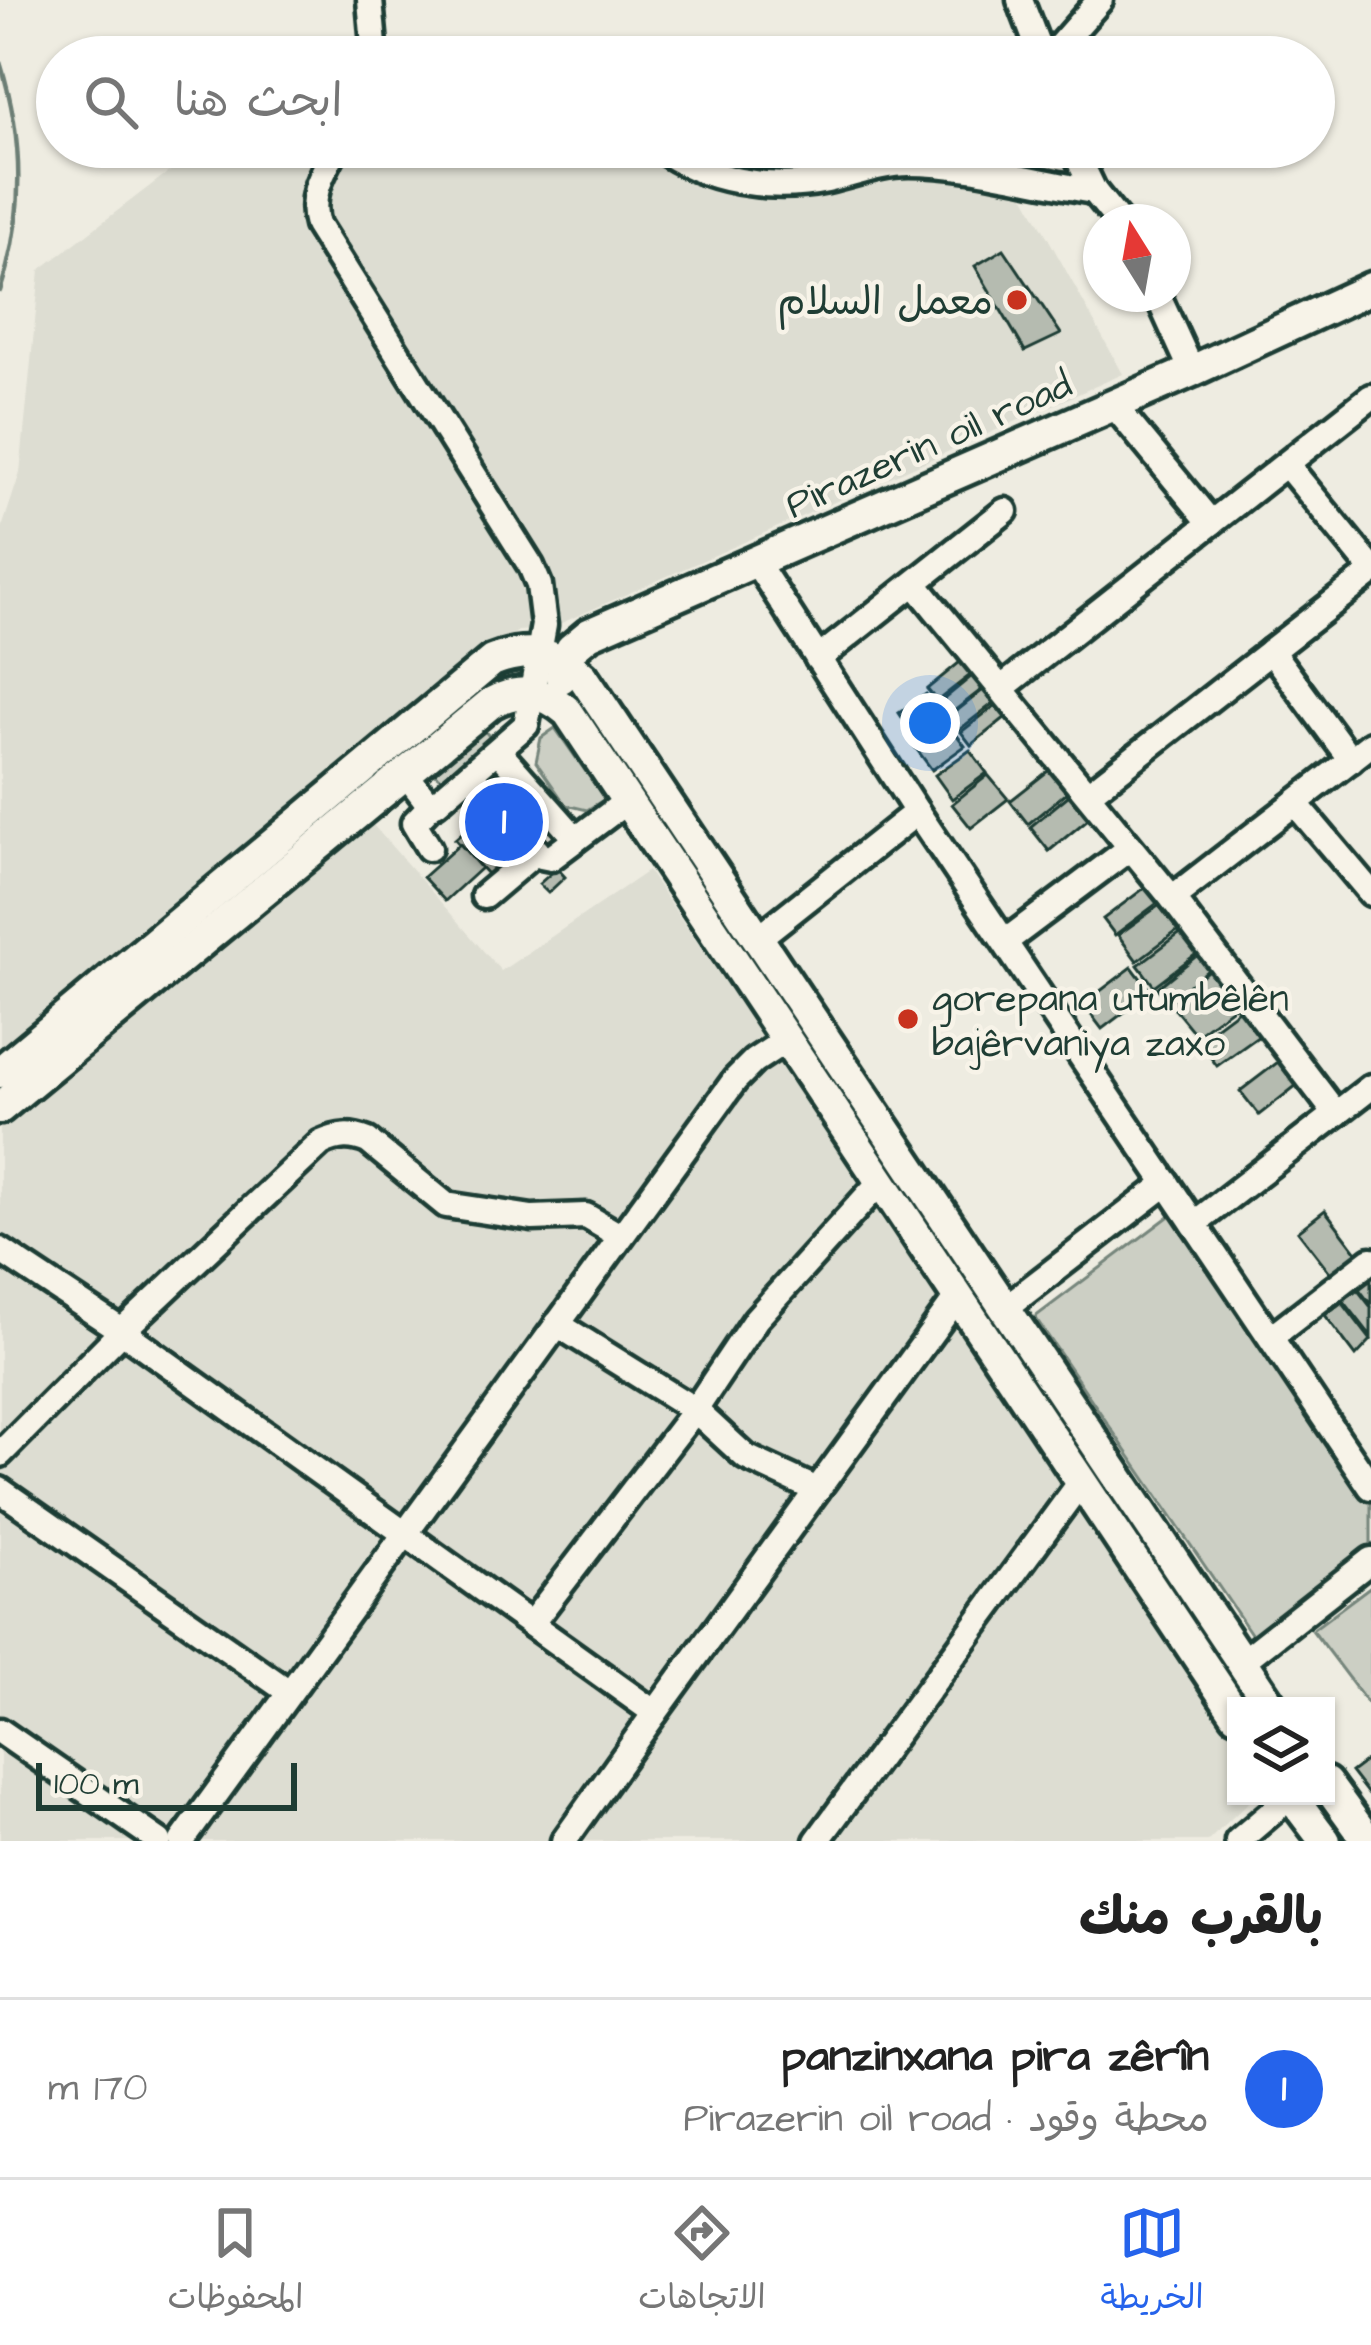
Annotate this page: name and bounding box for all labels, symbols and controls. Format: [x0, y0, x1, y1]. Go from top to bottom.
search box [36, 36, 1335, 168]
icon: search [78, 69, 144, 135]
text: ابحث هنا [174, 71, 342, 133]
north arrow [1083, 204, 1191, 312]
place label: معمل السلام [777, 276, 993, 330]
marker: معمل السلام [1004, 287, 1030, 313]
street label: Pirazerin oil road [778, 358, 1081, 533]
your location [900, 693, 960, 753]
pin: 1 [465, 777, 543, 867]
place label: gorepana utumbêlên bajêrvaniya zaxo [932, 973, 1289, 1073]
marker: gorepana utumbêlên bajêrvaniya zaxo [895, 1006, 921, 1032]
map controls [1227, 1697, 1335, 1805]
button: layers [1227, 1697, 1335, 1805]
scale bar [36, 1757, 297, 1810]
text: 100 m [54, 1761, 139, 1807]
text: بالقرب منك [1079, 1883, 1323, 1954]
text: panzinxana pira zêrîn [781, 2026, 1209, 2088]
text: 170 m [48, 2062, 148, 2116]
text: 1 [1282, 2062, 1287, 2116]
text: محطة وقود · Pirazerin oil road [683, 2093, 1209, 2147]
tab: المحفوظات [167, 2200, 303, 2326]
tab: الاتجاهات [638, 2200, 766, 2326]
tab: الخريطة [1101, 2200, 1204, 2326]

